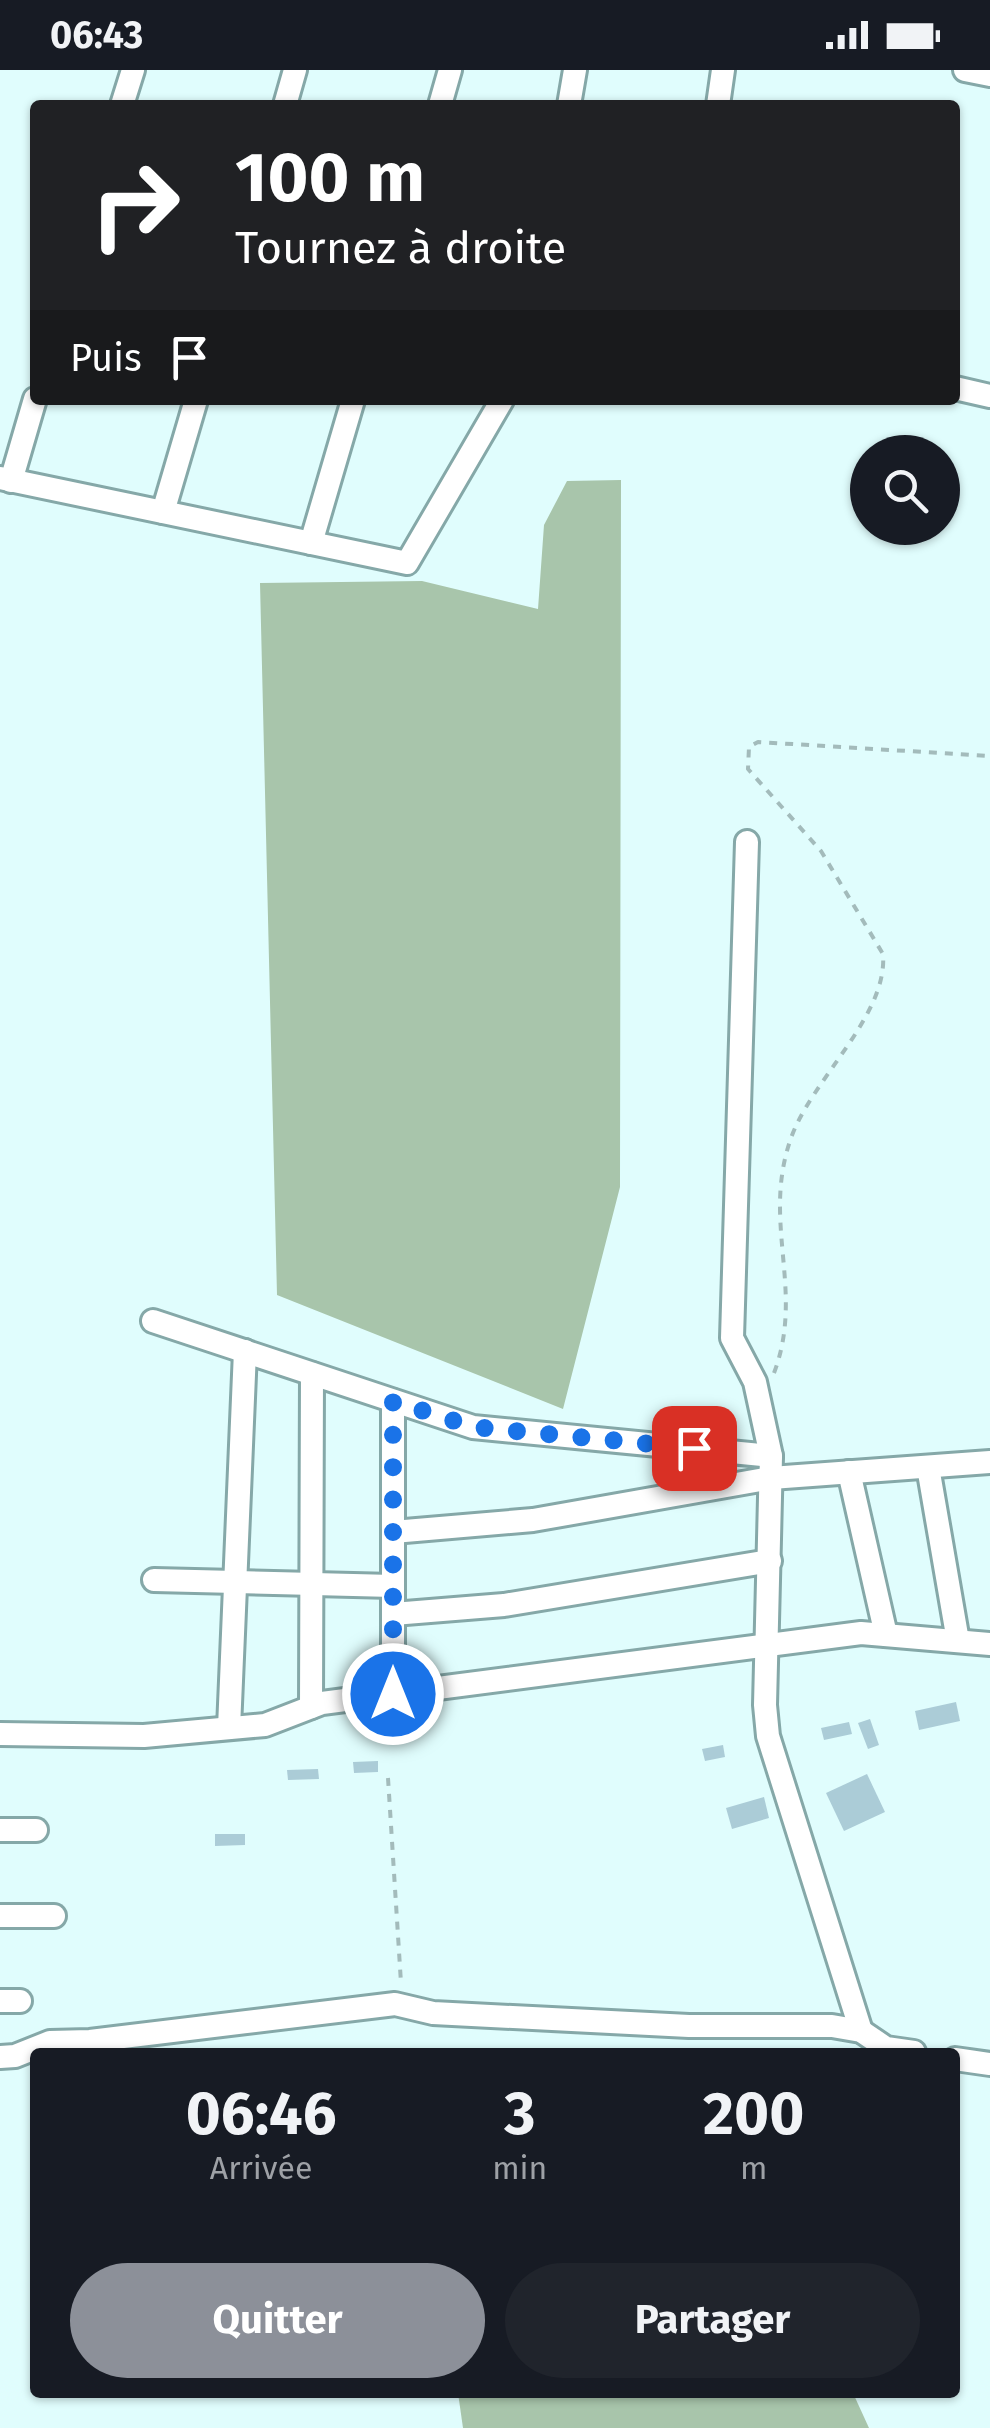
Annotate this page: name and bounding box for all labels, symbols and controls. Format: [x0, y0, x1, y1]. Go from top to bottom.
text: 06:43 [50, 12, 143, 58]
text: 100 m [235, 136, 425, 220]
icon: right [70, 140, 200, 270]
text: Tournez à droite [235, 221, 566, 275]
icon: arrive [162, 330, 217, 385]
text: Puis [70, 335, 142, 381]
map controls [850, 435, 960, 545]
button: search [850, 435, 960, 545]
pin [652, 1406, 737, 1491]
icon: arrive [667, 1421, 722, 1476]
position arrow [341, 1642, 445, 1746]
text: 06:46 [186, 2078, 336, 2150]
text: 3 [504, 2078, 535, 2150]
text: 200 [703, 2078, 804, 2150]
text: Arrivée [210, 2149, 312, 2187]
text: min [492, 2149, 547, 2187]
text: m [740, 2149, 767, 2187]
button: Quitter [70, 2263, 485, 2378]
button: Partager [505, 2263, 920, 2378]

